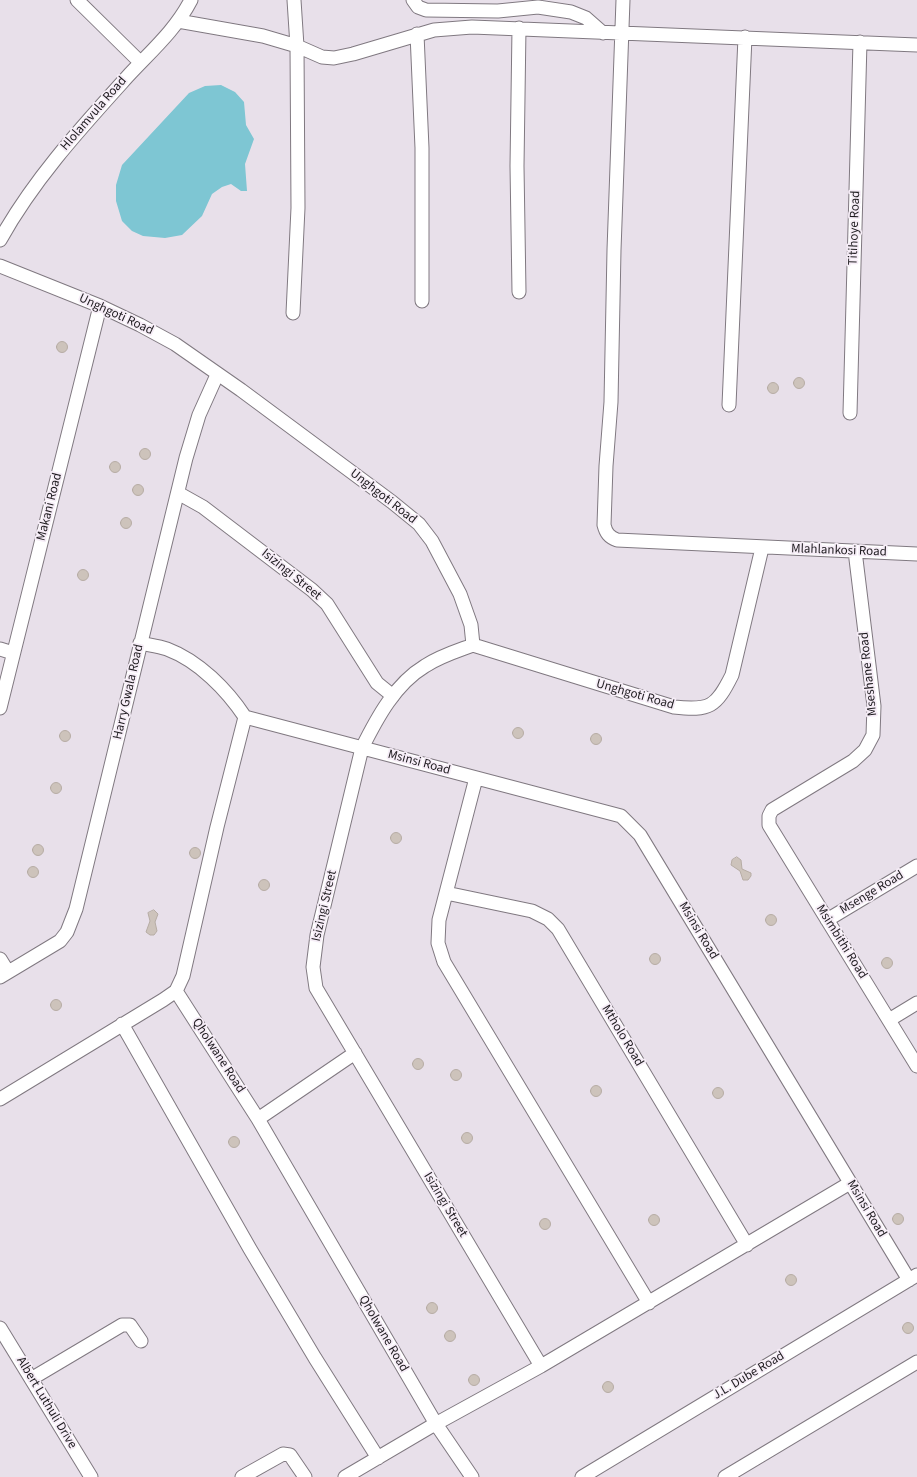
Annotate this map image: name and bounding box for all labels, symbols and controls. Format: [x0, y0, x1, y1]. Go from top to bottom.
street label: Hlolamvula Road [58, 74, 130, 154]
street label: Titihoye Road [846, 190, 864, 266]
street label: Unghgoti Road [76, 291, 156, 339]
street label: Unghgoti Road [347, 466, 419, 528]
street label: Makani Road [34, 471, 66, 543]
street label: Mlahlankosi Road [791, 542, 887, 560]
street label: Isizingi Street [258, 546, 324, 604]
street label: Mseshane Road [857, 631, 881, 717]
street label: Harry Gwala Road [110, 643, 148, 741]
street label: Unghgoti Road [594, 676, 676, 714]
street label: Msinsi Road [386, 747, 452, 779]
street label: Msenge Road [837, 868, 907, 918]
street label: Isizingi Street [309, 869, 341, 943]
street label: Msinsi Road [675, 899, 721, 963]
street label: Msimbithi Road [812, 902, 870, 982]
street label: Mtholo Road [598, 1002, 646, 1070]
street label: Qholwane Road [188, 1016, 248, 1096]
street label: Isizingi Street [420, 1170, 470, 1240]
street label: Msinsi Road [843, 1177, 889, 1241]
street label: Qholwane Road [355, 1293, 411, 1375]
street label: J.L. Dube Road [710, 1349, 788, 1403]
street label: Albert Luthuli Drive [12, 1354, 80, 1452]

